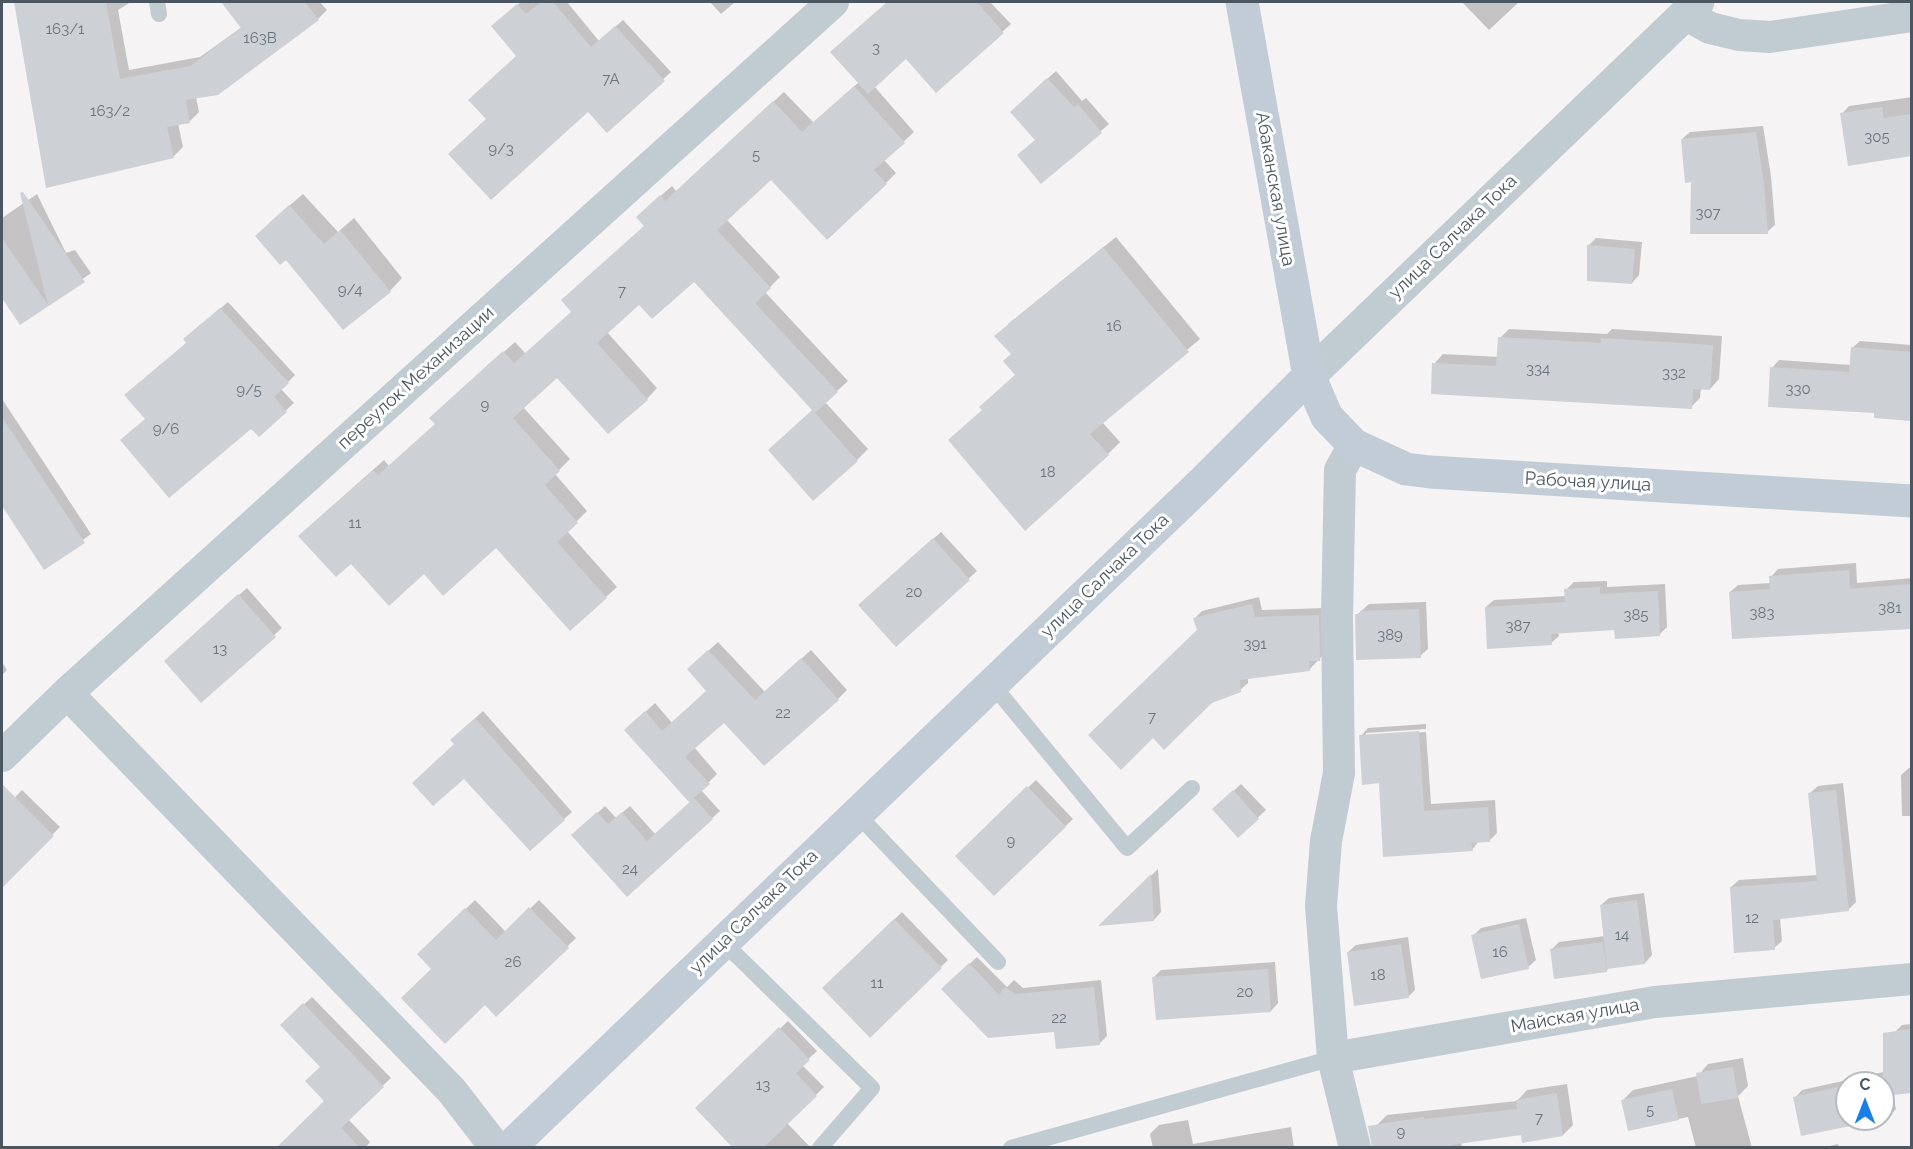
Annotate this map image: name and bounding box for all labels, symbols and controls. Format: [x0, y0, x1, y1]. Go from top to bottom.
house number: 163/1 [46, 20, 84, 38]
house number: 163В [243, 29, 277, 47]
house number: 3 [872, 39, 880, 57]
house number: 7А [602, 70, 620, 88]
house number: 163/2 [90, 102, 130, 120]
street label: Абаканская улица [1251, 110, 1299, 268]
house number: 305 [1864, 128, 1890, 146]
house number: 9/3 [488, 140, 514, 158]
house number: 5 [752, 146, 760, 164]
street label: улица Салчака Тока [1385, 170, 1521, 304]
house number: 307 [1695, 204, 1721, 222]
house number: 9/4 [338, 281, 362, 299]
house number: 7 [618, 282, 626, 300]
street label: переулок Механизации [333, 302, 499, 454]
house number: 16 [1106, 317, 1122, 335]
house number: 334 [1526, 360, 1550, 378]
house number: 332 [1662, 364, 1686, 382]
house number: 330 [1785, 380, 1811, 398]
house number: 9/5 [236, 381, 262, 399]
house number: 9 [481, 396, 489, 414]
house number: 9/6 [153, 420, 179, 438]
house number: 18 [1040, 463, 1056, 481]
street label: Рабочая улица [1524, 468, 1652, 496]
street label: улица Салчака Тока [1037, 509, 1173, 643]
house number: 11 [349, 514, 361, 532]
house number: 20 [906, 583, 922, 601]
house number: 381 [1878, 599, 1902, 617]
house number: 383 [1750, 604, 1774, 622]
house number: 385 [1623, 606, 1649, 624]
house number: 387 [1506, 617, 1530, 635]
house number: 389 [1377, 626, 1403, 644]
house number: 391 [1243, 635, 1267, 653]
house number: 13 [213, 640, 227, 658]
house number: 22 [775, 704, 791, 722]
house number: 7 [1148, 708, 1156, 726]
house number: 9 [1007, 832, 1015, 850]
street label: улица Салчака Тока [686, 845, 822, 979]
house number: 24 [622, 860, 638, 878]
house number: 12 [1745, 909, 1759, 927]
house number: 14 [1615, 926, 1629, 944]
house number: 16 [1492, 943, 1508, 961]
house number: 26 [505, 953, 521, 971]
house number: 18 [1370, 966, 1386, 984]
house number: 11 [871, 974, 883, 992]
house number: 20 [1237, 983, 1253, 1001]
street label: Майская улица [1509, 994, 1641, 1038]
house number: 22 [1051, 1009, 1067, 1027]
north arrow [1835, 1071, 1895, 1131]
text: С [1860, 1075, 1870, 1094]
house number: 13 [756, 1076, 770, 1094]
house number: 5 [1646, 1101, 1654, 1119]
house number: 7 [1535, 1109, 1543, 1127]
house number: 9 [1397, 1123, 1405, 1141]

